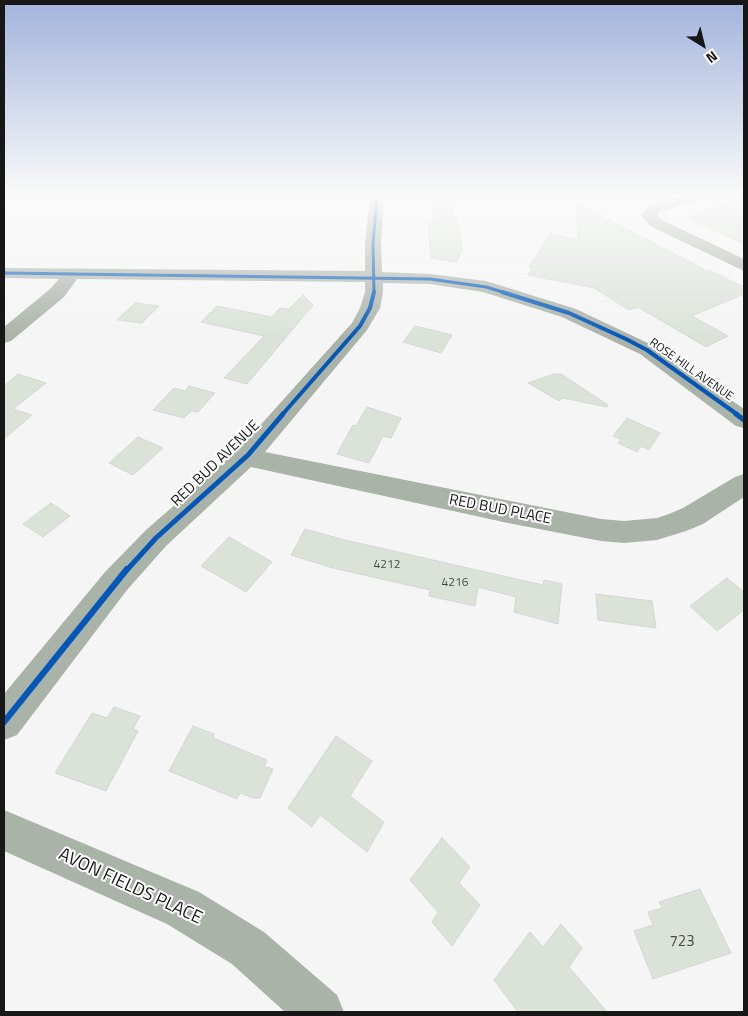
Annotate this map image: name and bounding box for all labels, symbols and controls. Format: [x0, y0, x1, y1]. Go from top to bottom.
north arrow [678, 20, 728, 70]
text: N [702, 46, 722, 69]
street label: ROSE HILL AVENUE [646, 336, 736, 404]
street label: RED BUD AVENUE [168, 417, 264, 511]
street label: RED BUD PLACE [447, 491, 553, 529]
house number: 4212 [374, 558, 400, 572]
house number: 4216 [442, 576, 468, 590]
street label: AVON FIELDS PLACE [55, 844, 205, 930]
house number: 723 [669, 933, 695, 951]

